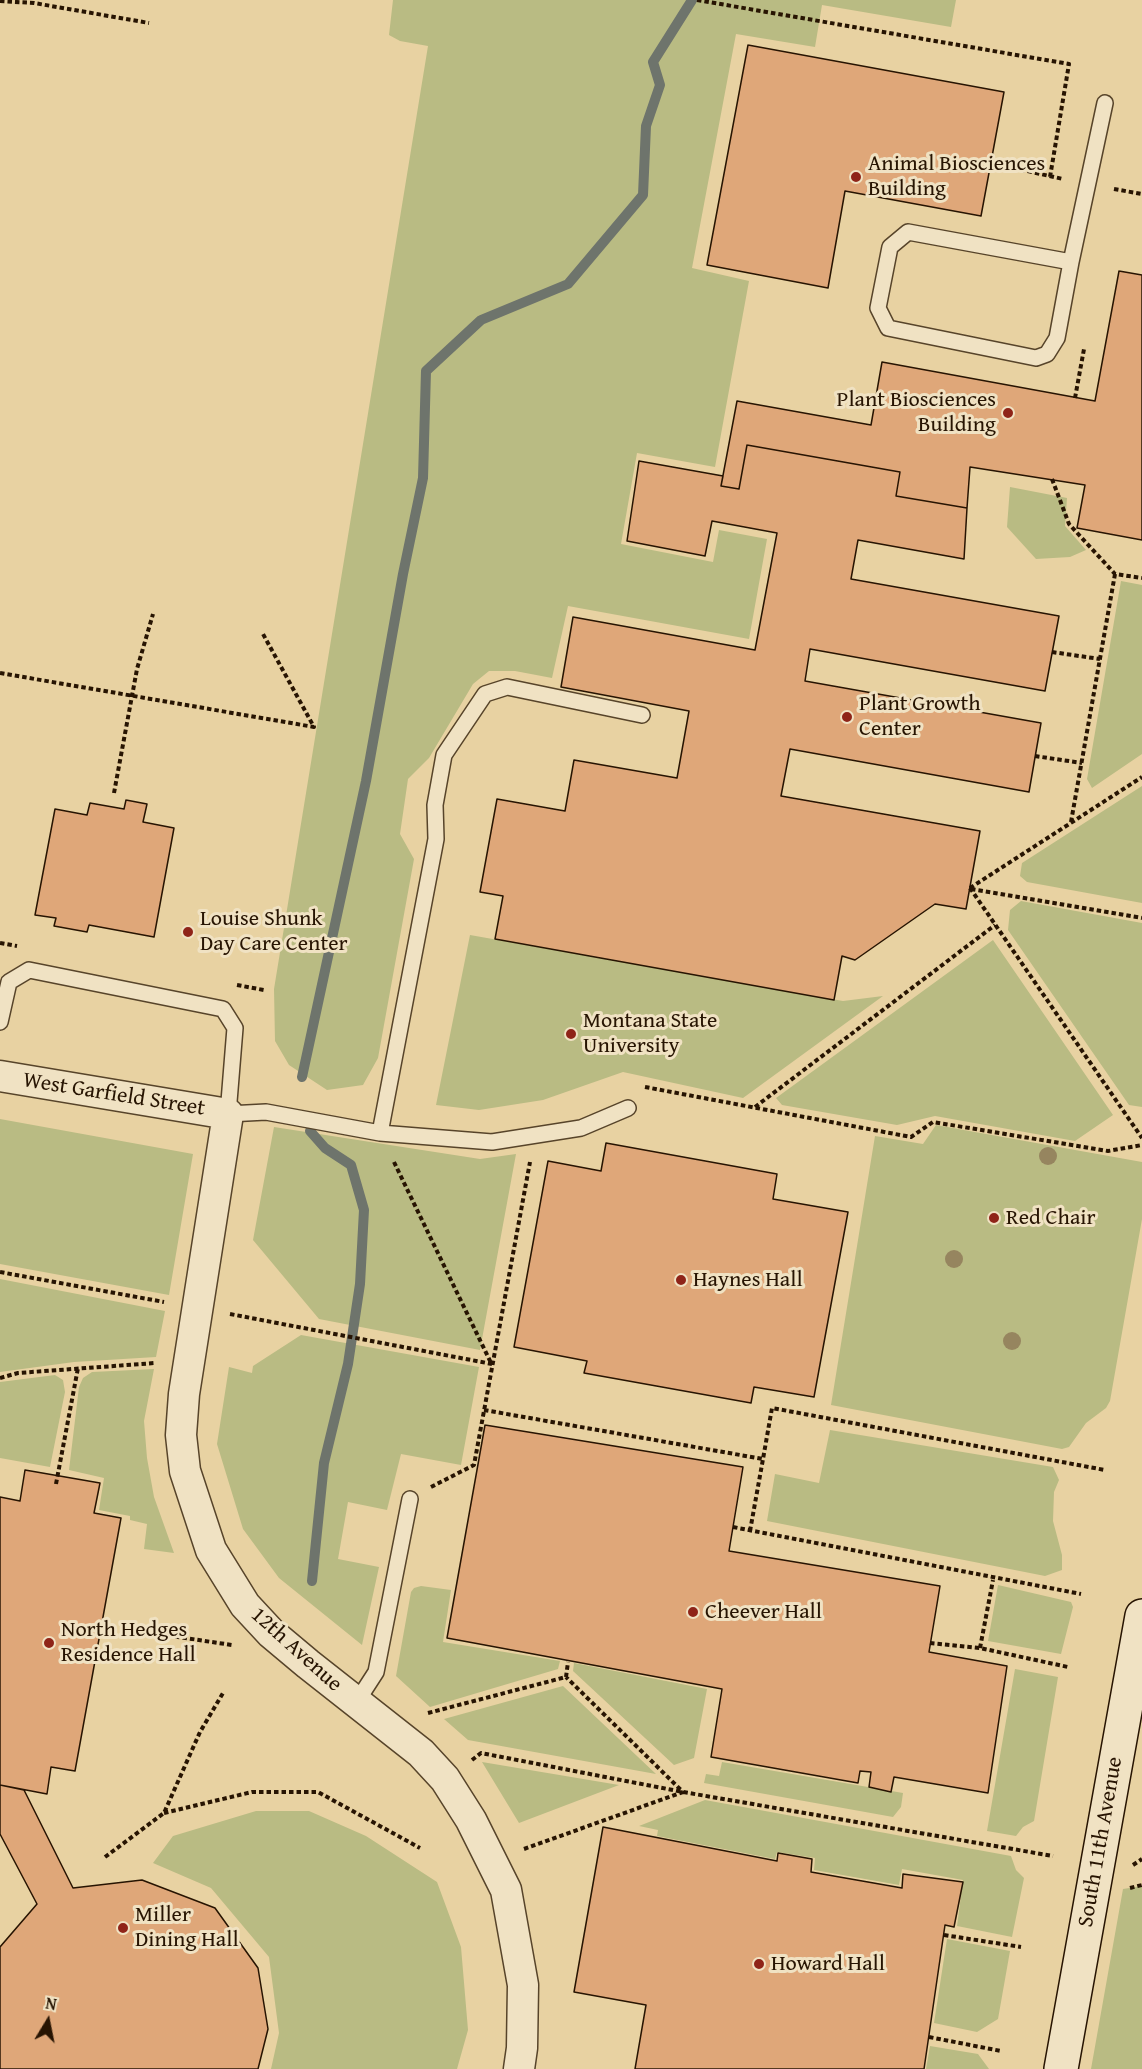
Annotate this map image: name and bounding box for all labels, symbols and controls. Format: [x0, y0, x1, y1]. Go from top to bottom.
place label: Animal Biosciences Building [868, 151, 1045, 202]
marker: Animal Biosciences Building [849, 170, 863, 184]
place label: Plant Biosciences Building [837, 387, 996, 439]
marker: Plant Biosciences Building [1001, 406, 1015, 420]
place label: Plant Growth Center [859, 691, 981, 742]
marker: Plant Growth Center [840, 710, 854, 724]
place label: Louise Shunk Day Care Center [200, 906, 348, 957]
marker: Louise Shunk Day Care Center [181, 925, 195, 939]
place label: Montana State University [583, 1008, 717, 1060]
marker: Montana State University [564, 1027, 578, 1041]
street label: West Garfield Street [21, 1068, 207, 1122]
place label: Red Chair [1006, 1205, 1096, 1231]
marker: Red Chair [987, 1211, 1001, 1225]
place label: Haynes Hall [693, 1267, 803, 1293]
marker: Haynes Hall [674, 1273, 688, 1287]
place label: Cheever Hall [705, 1599, 822, 1625]
street label: 12th Avenue [245, 1602, 347, 1698]
marker: Cheever Hall [686, 1605, 700, 1619]
place label: North Hedges Residence Hall [61, 1617, 196, 1669]
marker: North Hedges Residence Hall [42, 1636, 56, 1650]
street label: South 11th Avenue [1073, 1755, 1129, 1929]
place label: Miller Dining Hall [135, 1902, 239, 1954]
marker: Miller Dining Hall [116, 1921, 130, 1935]
place label: Howard Hall [771, 1951, 885, 1977]
marker: Howard Hall [752, 1957, 766, 1971]
north arrow [18, 1991, 78, 2051]
text: N [44, 1991, 58, 2016]

